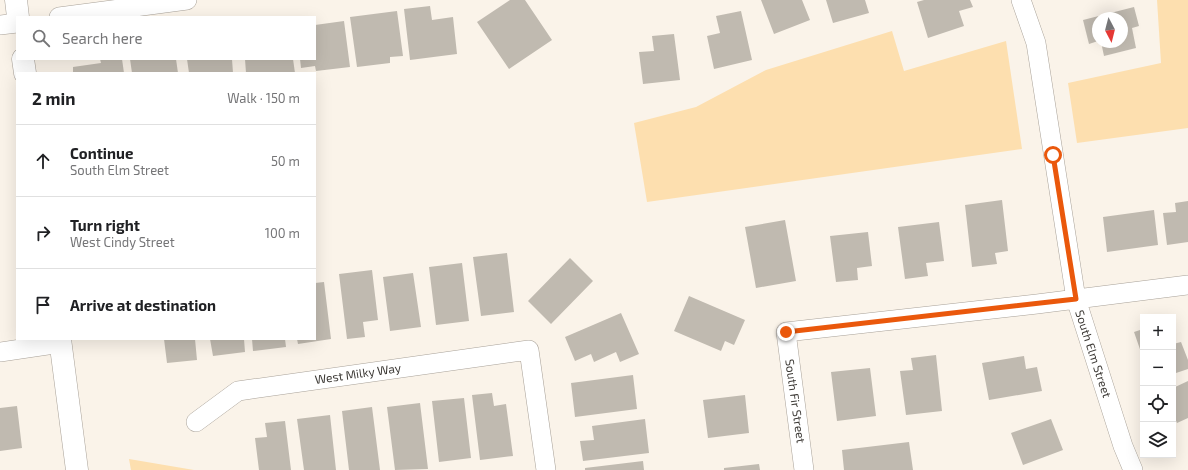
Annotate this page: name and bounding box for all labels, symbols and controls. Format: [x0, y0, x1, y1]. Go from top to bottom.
north arrow [1092, 12, 1128, 48]
search box [16, 16, 316, 60]
icon: search [30, 27, 52, 49]
text: Search here [62, 29, 143, 47]
text: 2 min [32, 88, 75, 108]
text: Walk · 150 m [227, 90, 300, 106]
text: Continue [70, 144, 133, 162]
route start [1044, 146, 1062, 164]
icon: ahead [32, 150, 54, 172]
text: 50 m [271, 153, 300, 169]
text: South Elm Street [70, 162, 169, 178]
text: Turn right [70, 216, 140, 234]
icon: right [32, 222, 54, 244]
text: 100 m [265, 225, 300, 241]
text: West Cindy Street [70, 234, 175, 250]
icon: arrive [32, 294, 54, 316]
text: Arrive at destination [70, 296, 216, 314]
street label: South Elm Street [1073, 308, 1115, 400]
map controls [1140, 314, 1176, 458]
button: + [1140, 314, 1176, 350]
route end [777, 323, 795, 341]
button: − [1140, 350, 1176, 386]
street label: South Fir Street [783, 358, 809, 444]
street label: West Milky Way [314, 360, 402, 386]
button: locate [1140, 386, 1176, 422]
button: layers [1140, 422, 1176, 458]

